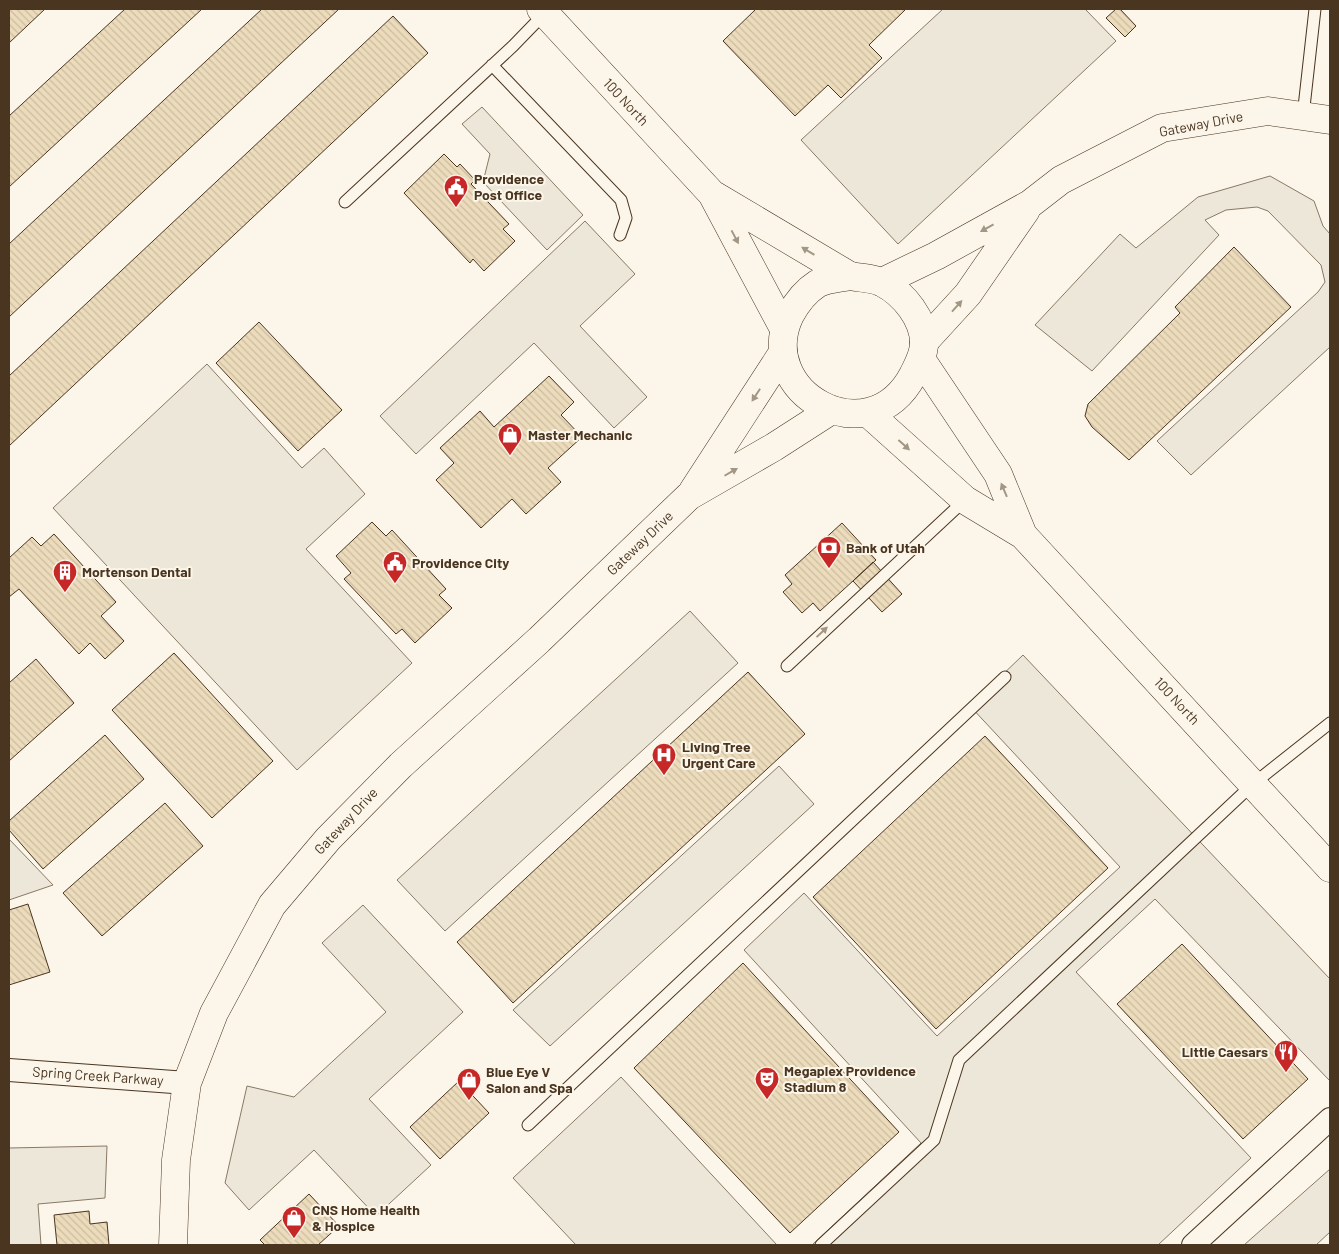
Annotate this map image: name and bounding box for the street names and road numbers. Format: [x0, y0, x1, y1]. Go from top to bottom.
street label: 100 North [600, 74, 653, 129]
street label: Gateway Drive [1157, 107, 1244, 140]
street label: Gateway Drive [603, 507, 676, 578]
street label: 100 North [1151, 673, 1204, 728]
street label: Gateway Drive [310, 784, 381, 858]
street label: Spring Creek Parkway [32, 1062, 165, 1089]

